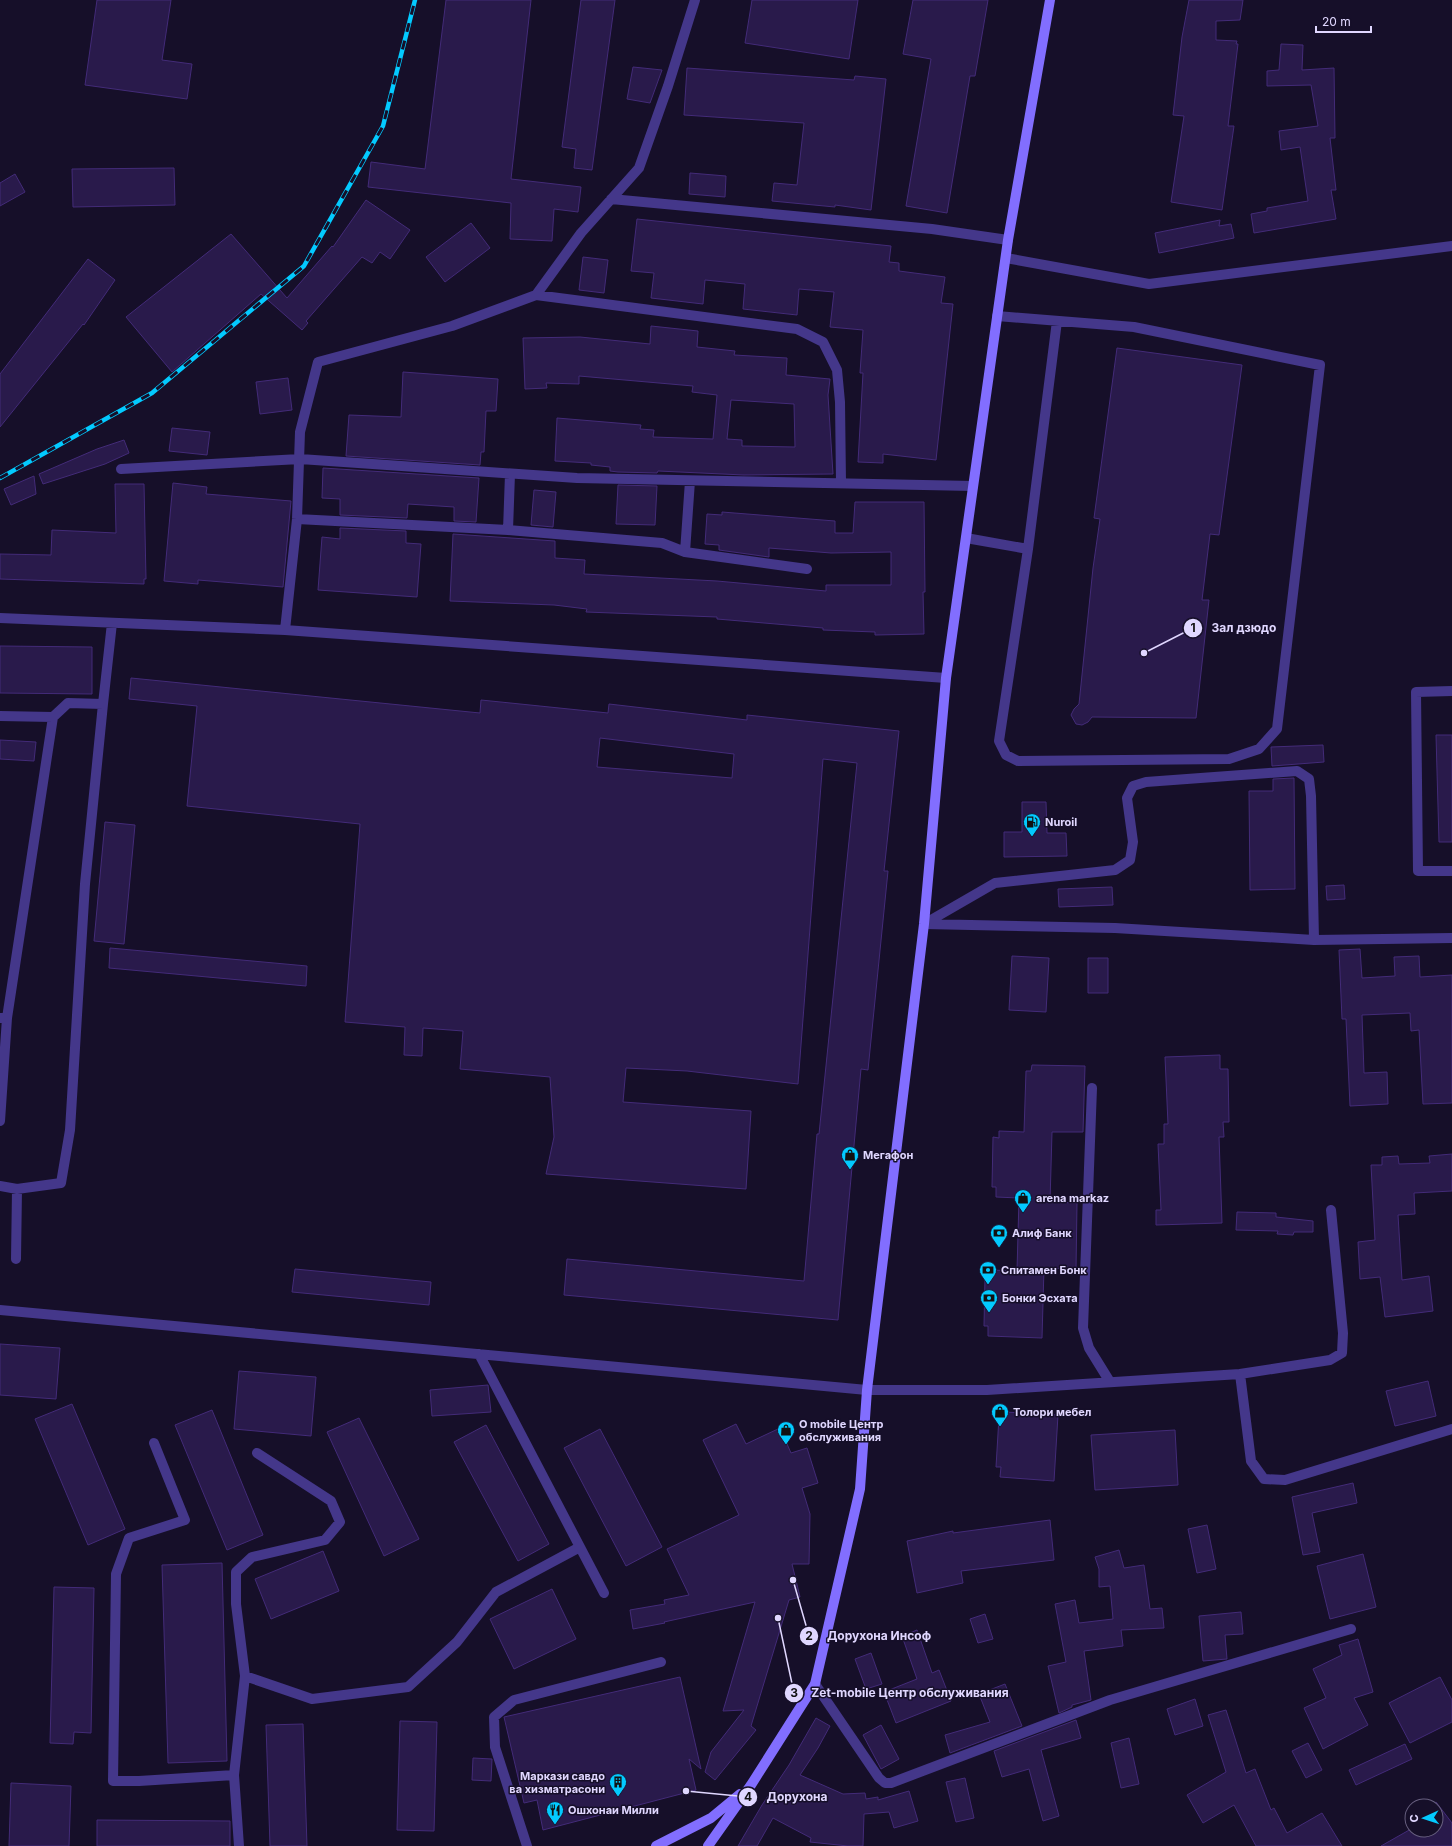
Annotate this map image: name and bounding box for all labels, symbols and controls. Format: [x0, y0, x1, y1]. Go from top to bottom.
scale bar [1316, 8, 1371, 34]
text: 20 m [1322, 14, 1351, 29]
callout: Зал дзюдо [1183, 616, 1284, 640]
text: 1 [1190, 620, 1196, 635]
text: Зал дзюдо [1212, 620, 1276, 635]
fuel station icon: Nuroil [1022, 812, 1042, 837]
place label: Nuroil [1045, 815, 1077, 829]
shop icon: Мегафон [840, 1145, 860, 1170]
place label: Мегафон [863, 1148, 913, 1162]
shop icon: arena markaz [1013, 1188, 1033, 1213]
place label: arena markaz [1036, 1191, 1109, 1205]
bank icon: Алиф Банк [989, 1223, 1009, 1248]
place label: Алиф Банк [1012, 1226, 1072, 1240]
bank icon: Спитамен Бонк [978, 1260, 998, 1285]
place label: Спитамен Бонк [1001, 1263, 1087, 1277]
bank icon: Бонки Эсхата [979, 1288, 999, 1313]
place label: Бонки Эсхата [1002, 1291, 1078, 1305]
shop icon: Толори мебел [990, 1402, 1010, 1427]
place label: Толори мебел [1013, 1405, 1091, 1419]
place label: O mobile Центр обслуживания [799, 1417, 883, 1444]
shop icon: O mobile Центр обслуживания [776, 1420, 796, 1445]
callout: Дорухона Инсоф [799, 1624, 939, 1648]
text: 2 [805, 1628, 813, 1643]
text: Дорухона Инсоф [827, 1628, 931, 1643]
callout: Zet-mobile Центр обслуживания [784, 1681, 1017, 1705]
text: 3 [790, 1685, 798, 1700]
text: Zet-mobile Центр обслуживания [811, 1685, 1009, 1700]
place label: Маркази савдо ва хизматрасони [509, 1769, 605, 1796]
building icon: Маркази савдо ва хизматрасони [608, 1772, 628, 1797]
callout: Дорухона [738, 1785, 835, 1809]
text: 4 [744, 1789, 752, 1804]
text: Дорухона [767, 1789, 827, 1804]
north arrow [1404, 1798, 1444, 1838]
restaurant icon: Ошхонаи Милли [545, 1800, 565, 1825]
place label: Ошхонаи Милли [568, 1803, 659, 1817]
text: С [1407, 1814, 1421, 1823]

